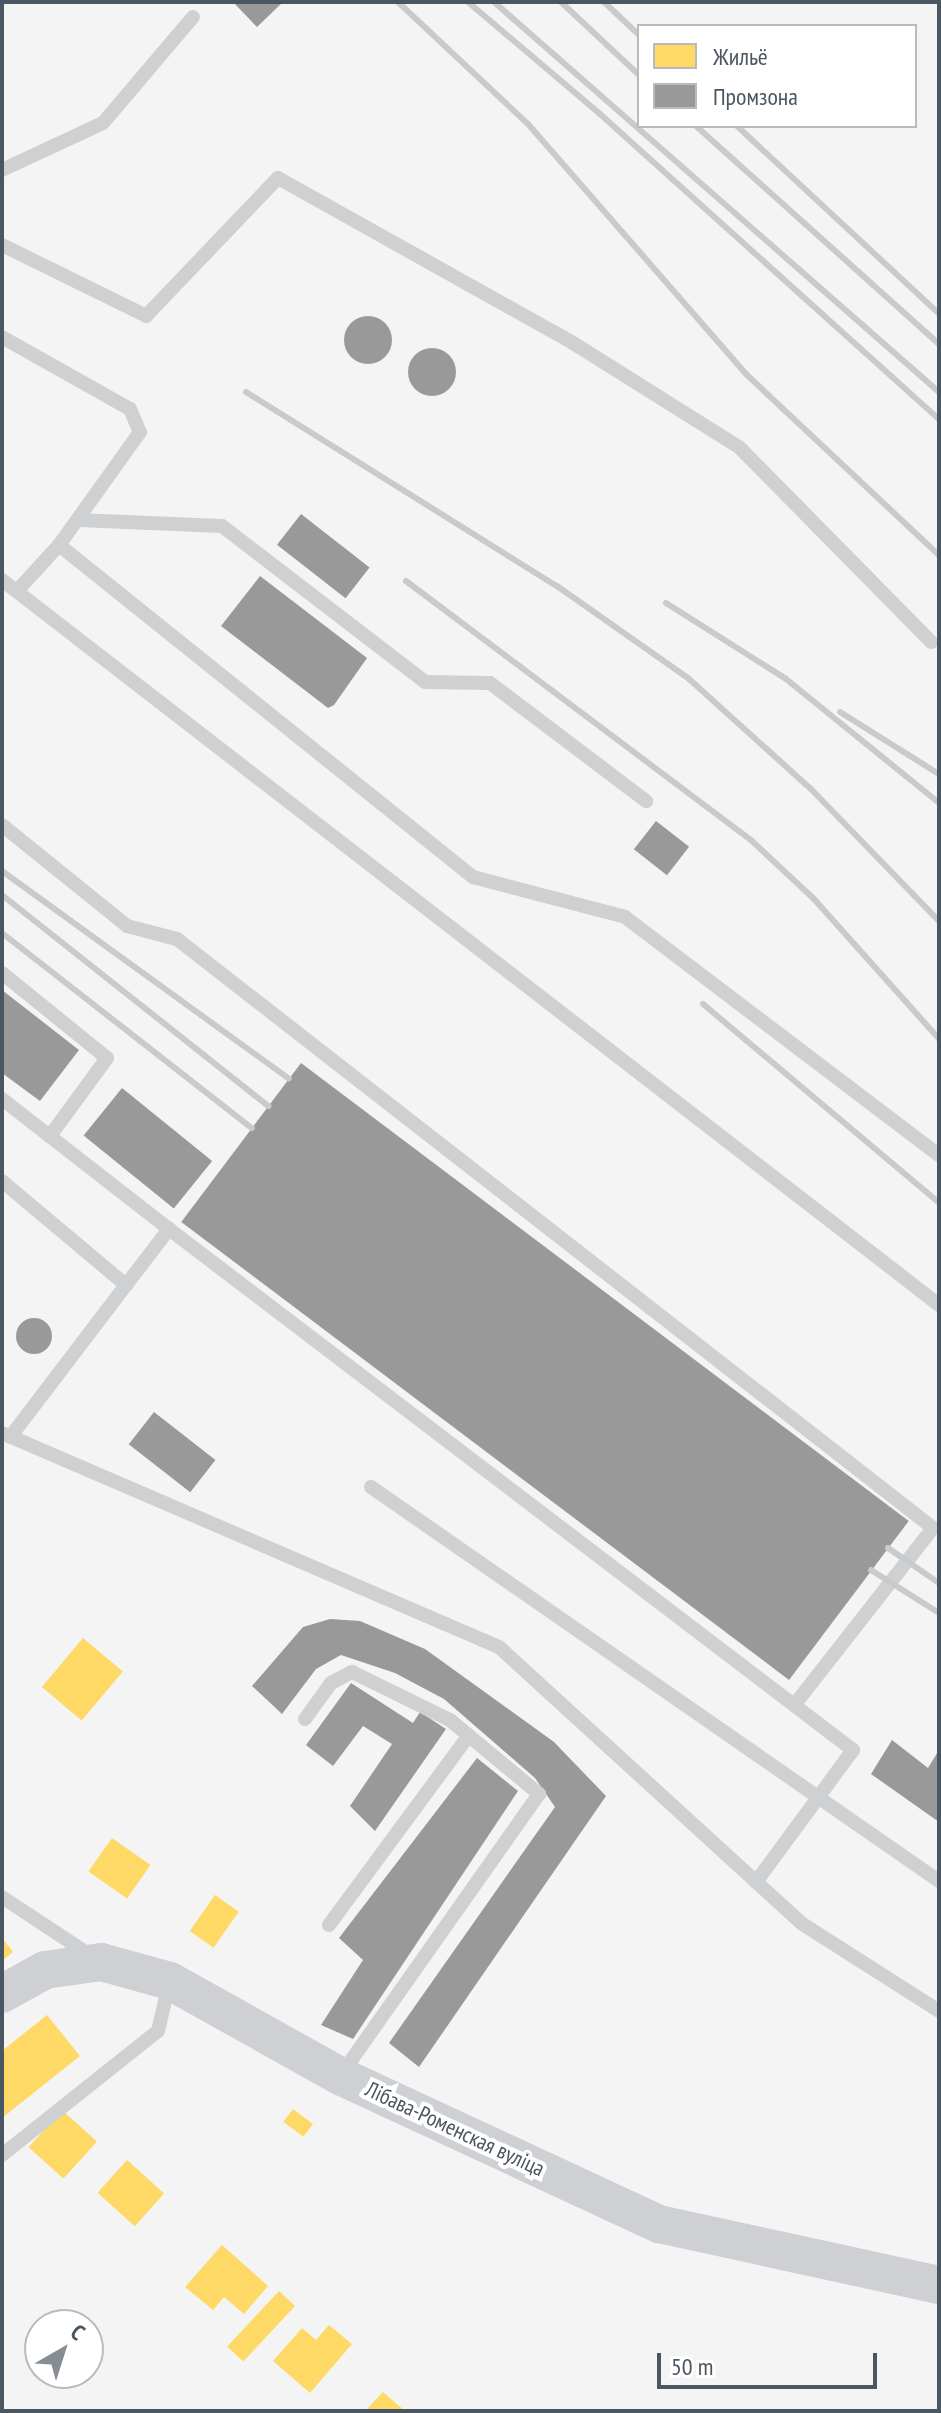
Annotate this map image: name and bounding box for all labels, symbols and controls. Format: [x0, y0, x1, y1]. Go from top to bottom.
legend [637, 24, 917, 128]
text: Жильё [713, 41, 768, 72]
text: Промзона [713, 81, 798, 112]
street label: Лібава-Роменская вуліца [361, 2076, 549, 2182]
north arrow [24, 2309, 104, 2389]
text: С [65, 2318, 91, 2346]
scale bar [661, 2337, 881, 2387]
text: 50 m [671, 2351, 713, 2382]

